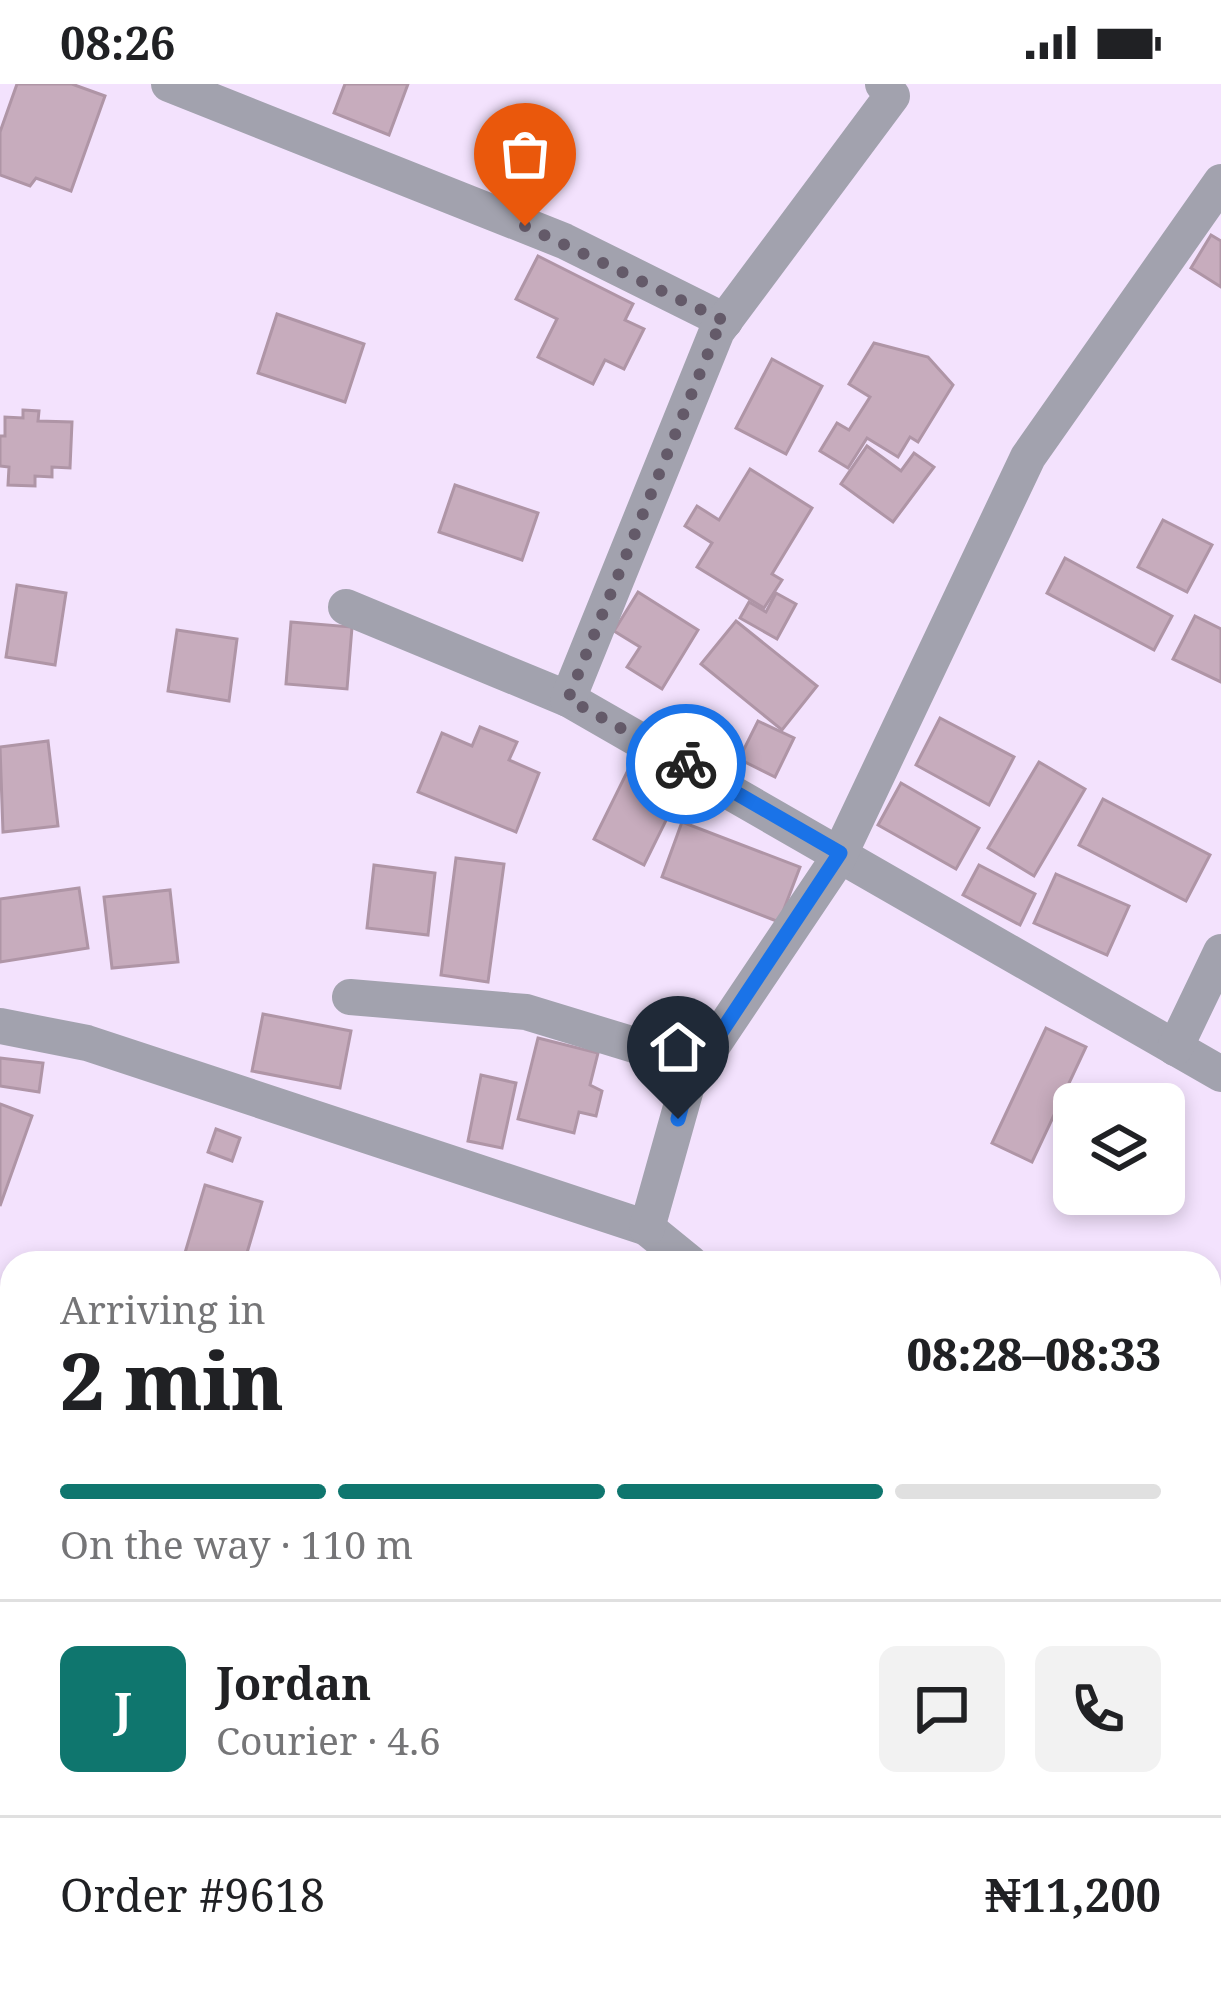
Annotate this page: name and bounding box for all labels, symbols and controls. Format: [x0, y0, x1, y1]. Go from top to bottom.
text: 08:26 [60, 12, 175, 73]
pin [474, 103, 576, 226]
icon: bag [492, 121, 558, 187]
courier [626, 704, 746, 824]
icon: bike [653, 731, 719, 797]
pin [627, 996, 729, 1119]
icon: home [645, 1014, 711, 1080]
map controls [1053, 1083, 1185, 1215]
button: layers [1053, 1083, 1185, 1215]
text: Arriving in [60, 1282, 266, 1335]
text: 08:28–08:33 [906, 1323, 1161, 1384]
text: 2 min [60, 1327, 284, 1433]
text: On the way · 110 m [60, 1517, 413, 1570]
button: chat [879, 1646, 1005, 1772]
button: phone [1035, 1646, 1161, 1772]
text: Jordan [216, 1652, 371, 1713]
text: J [114, 1678, 132, 1739]
text: Courier · 4.6 [216, 1713, 441, 1766]
text: Order #9618 [60, 1864, 325, 1925]
text: ₦11,200 [985, 1864, 1161, 1925]

